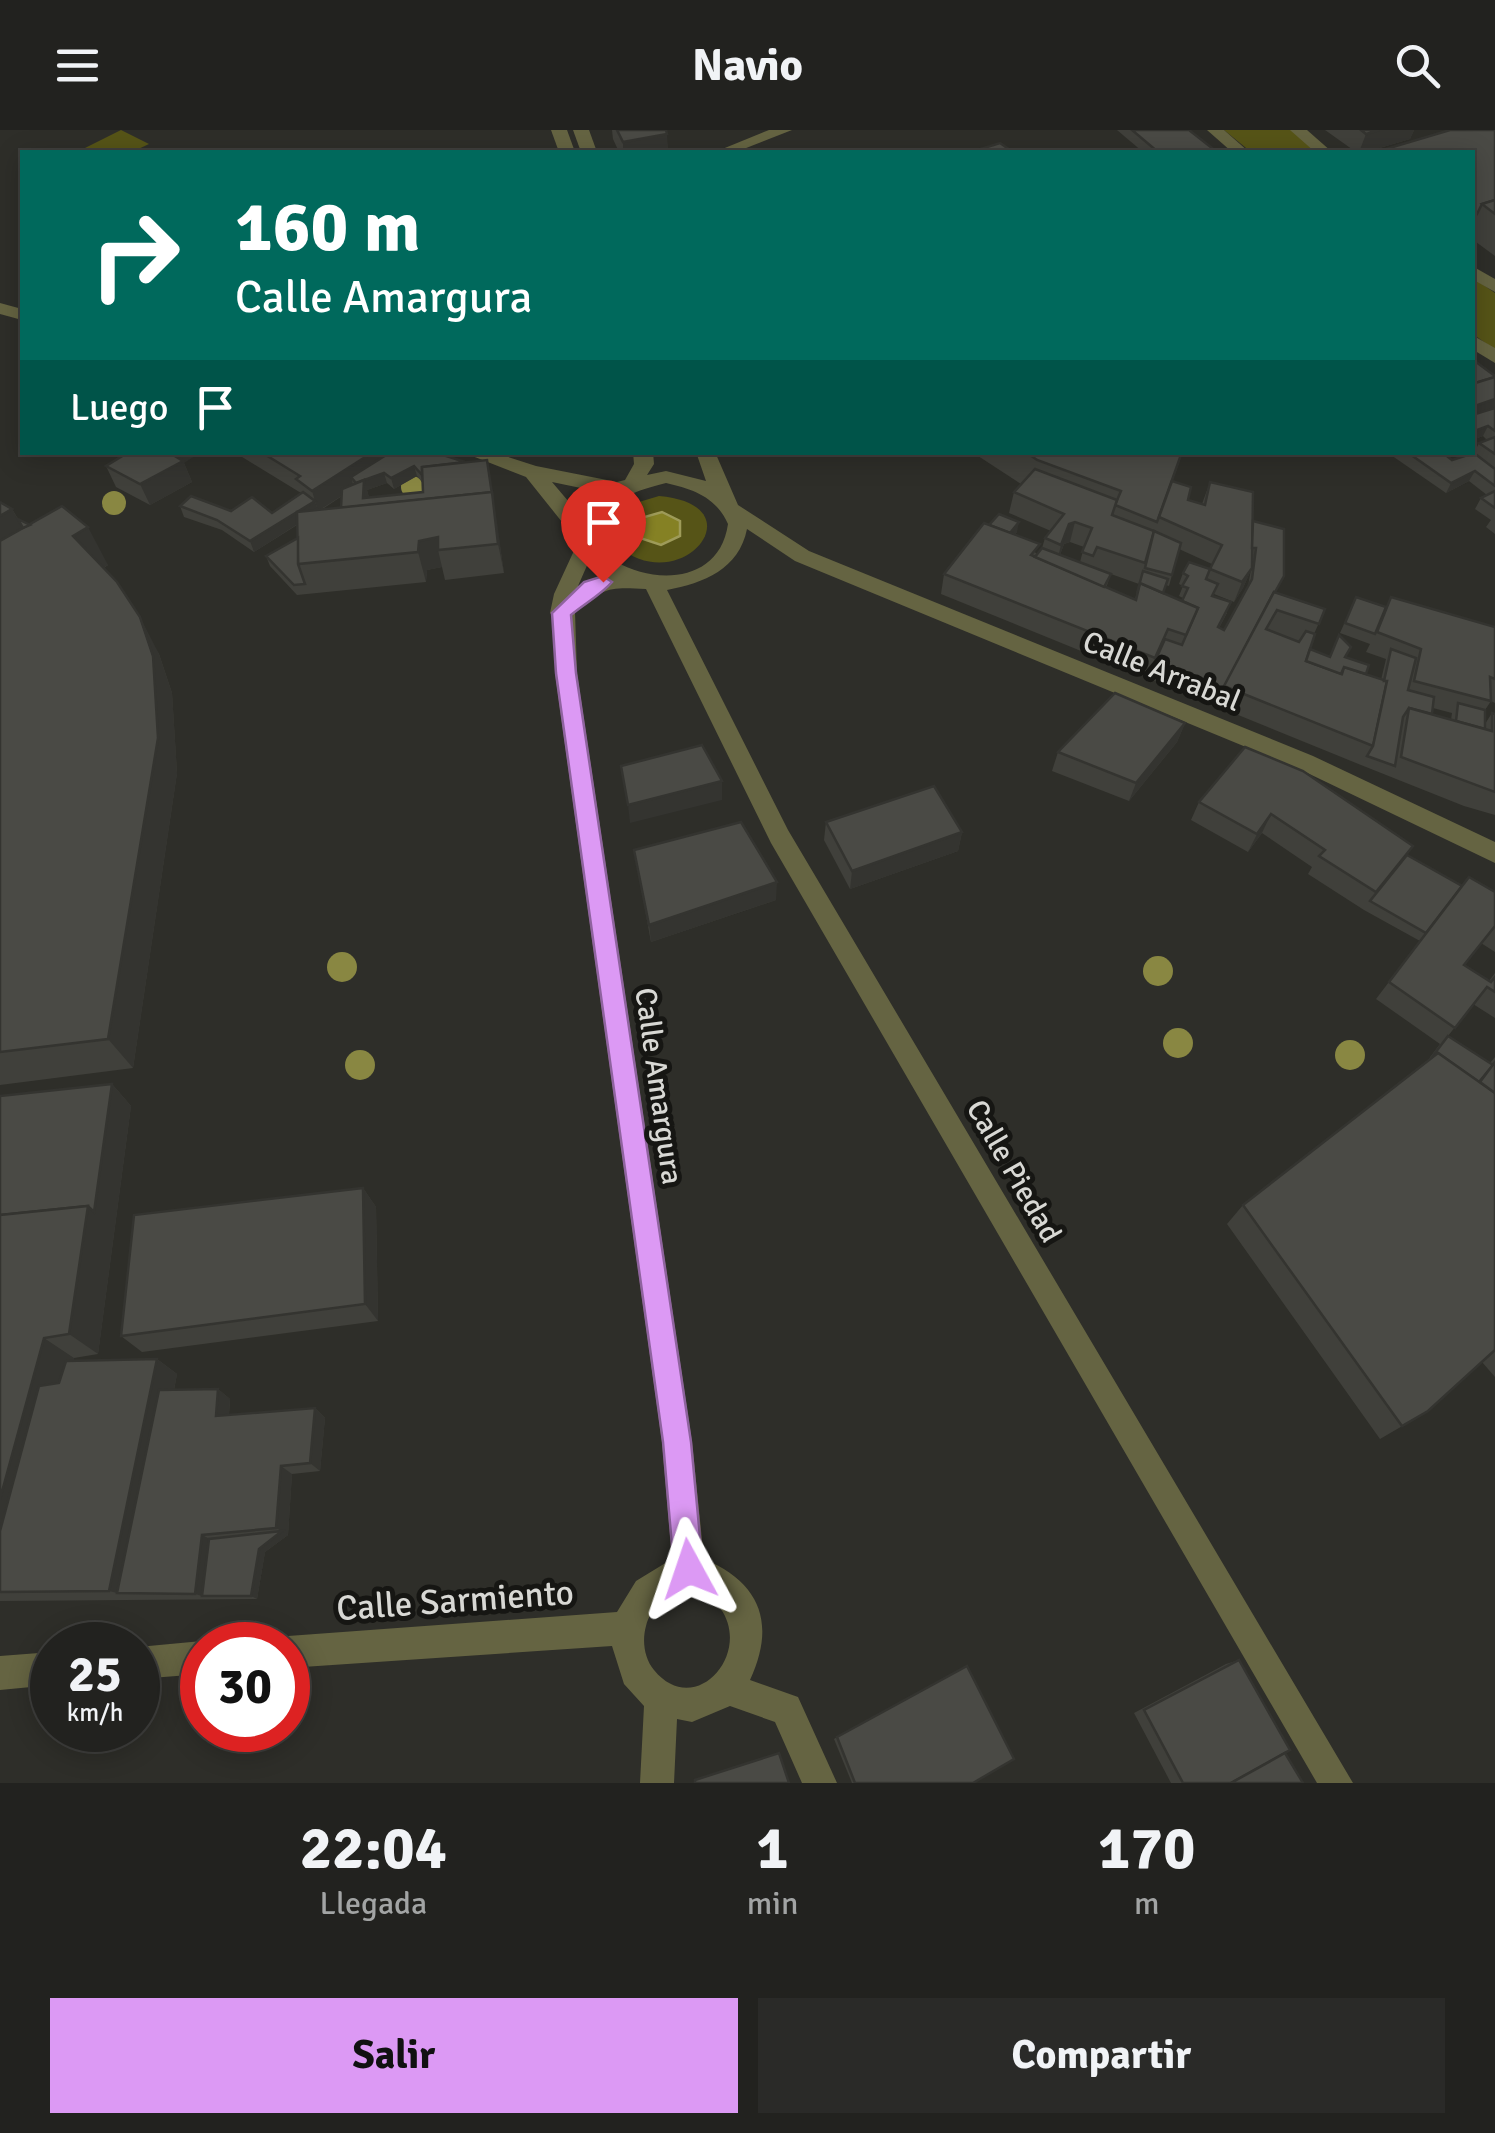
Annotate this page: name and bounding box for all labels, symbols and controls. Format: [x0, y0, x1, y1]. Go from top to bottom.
icon: menu [50, 38, 105, 93]
text: Navio [692, 38, 803, 93]
icon: search [1390, 38, 1445, 93]
text: 160 m [235, 184, 420, 270]
icon: right [70, 190, 200, 320]
text: Calle Amargura [235, 270, 532, 325]
icon: arrive [188, 380, 243, 435]
text: Luego [70, 384, 168, 431]
pin [561, 480, 646, 583]
icon: arrive [576, 495, 631, 550]
street label: Calle Arrabal [1077, 623, 1246, 720]
street label: Calle Amargura [626, 985, 691, 1187]
street label: Calle Piedad [958, 1093, 1069, 1249]
position arrow [637, 1517, 741, 1621]
street label: Calle Sarmiento [335, 1571, 575, 1630]
speed limit sign: 30 [180, 1622, 310, 1752]
text: 25 [68, 1644, 122, 1706]
text: km/h [67, 1697, 123, 1728]
text: 22:04 [300, 1812, 447, 1886]
text: 1 [756, 1812, 789, 1886]
text: 170 [1098, 1812, 1195, 1886]
text: Llegada [320, 1884, 427, 1923]
text: min [747, 1884, 798, 1923]
text: m [1134, 1884, 1159, 1923]
button: Salir [50, 1998, 738, 2113]
button: Compartir [758, 1998, 1445, 2113]

